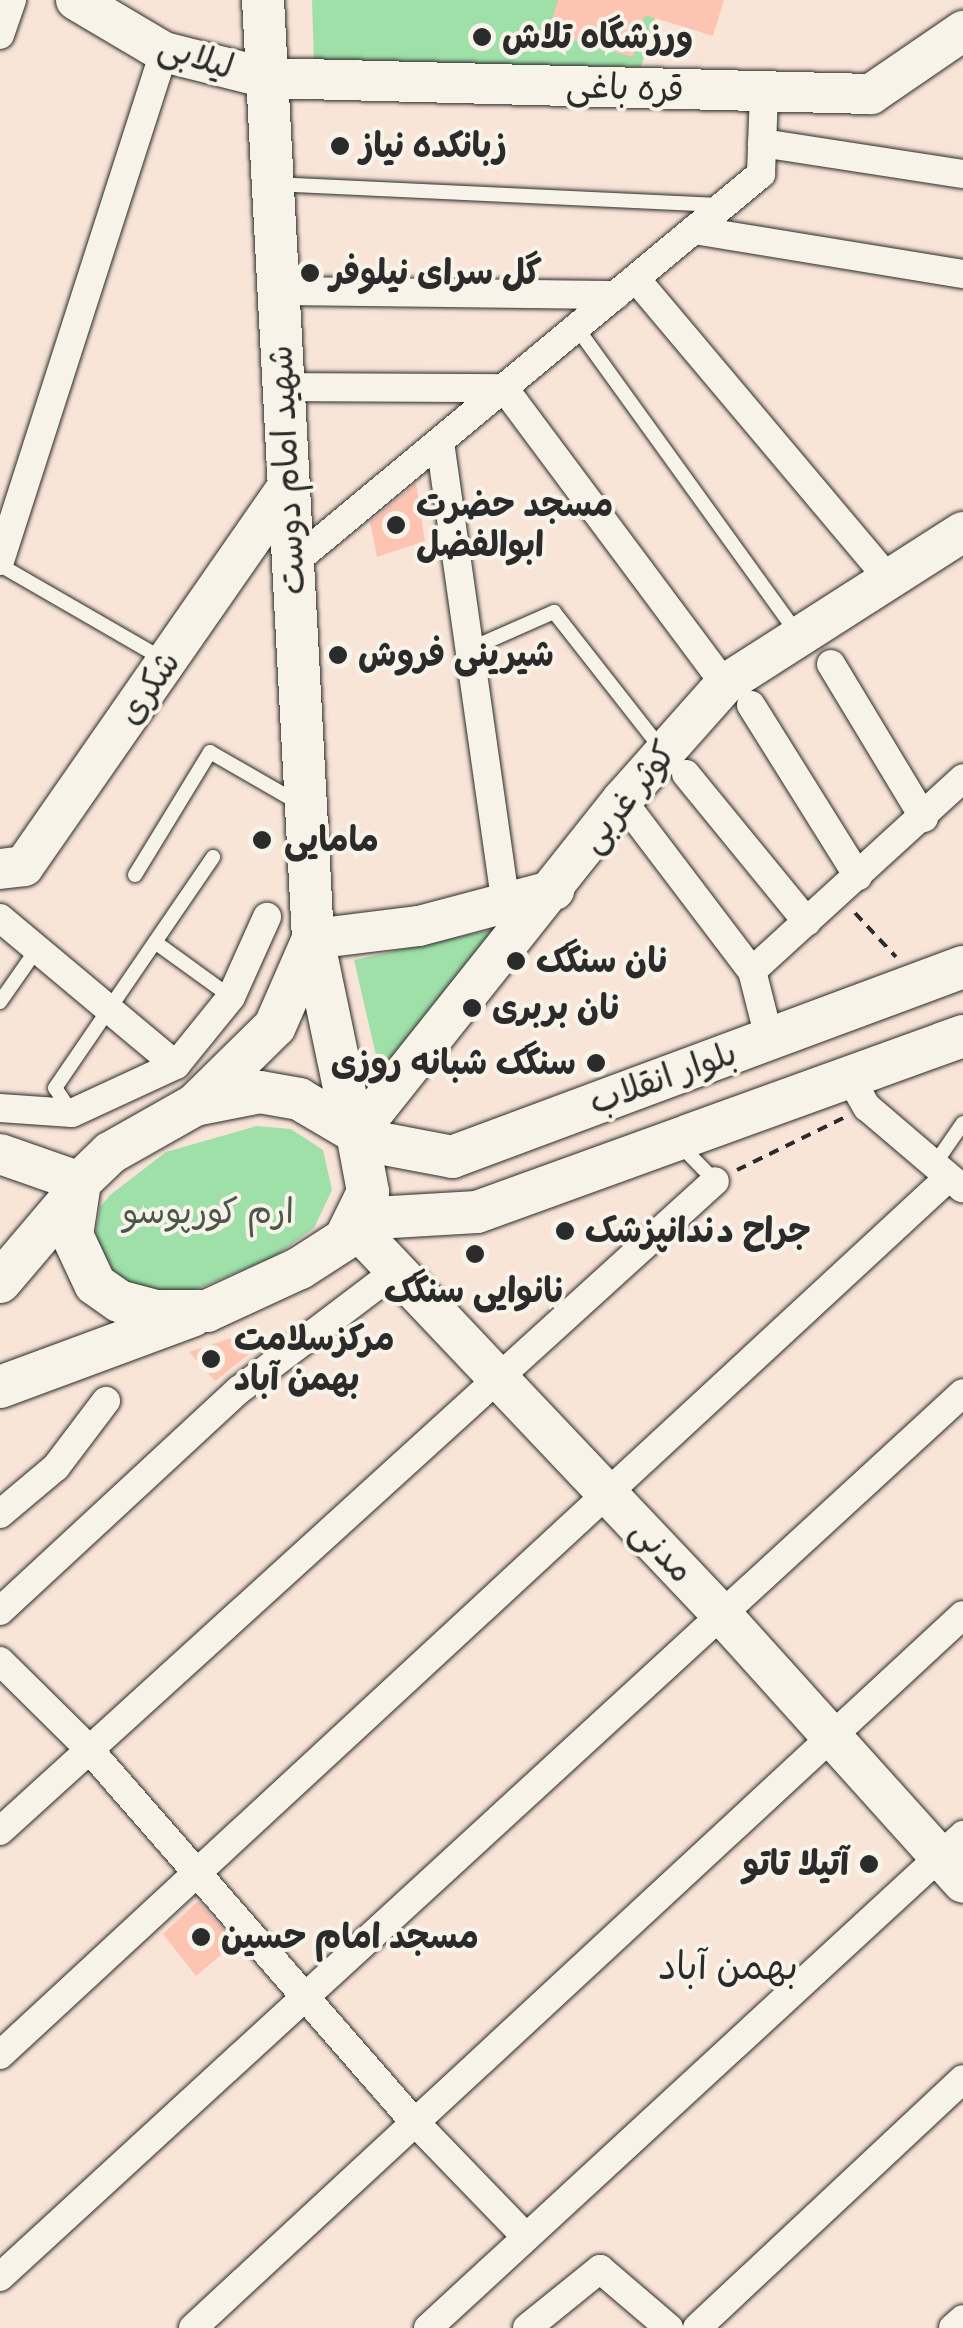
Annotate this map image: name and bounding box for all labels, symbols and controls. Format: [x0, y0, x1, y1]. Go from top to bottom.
place label: ورزشگاه تلاش [502, 16, 693, 58]
street label: لیلابی [153, 25, 239, 89]
marker: ورزشگاه تلاش [471, 26, 493, 48]
street label: قره باغی [565, 65, 685, 111]
place label: زبانکده نیاز [360, 125, 507, 167]
marker: زبانکده نیاز [329, 135, 351, 157]
place label: گل سرای نیلوفر [330, 252, 542, 294]
marker: گل سرای نیلوفر [299, 262, 321, 284]
street label: شهید امام دوست [259, 344, 315, 596]
place label: مسجد حضرت ابوالفضل [416, 484, 613, 566]
marker: مسجد حضرت ابوالفضل [385, 514, 407, 536]
place label: شیرینی فروش [358, 634, 554, 676]
street label: شکری [109, 643, 189, 733]
marker: شیرینی فروش [327, 644, 349, 666]
street label: کوثر غربی [571, 733, 685, 861]
place label: مامایی [284, 819, 379, 861]
marker: مامایی [249, 827, 275, 853]
place label: نان سنگک [536, 940, 667, 982]
marker: نان سنگک [505, 950, 527, 972]
place label: نان بربری [492, 987, 619, 1029]
marker: نان بربری [461, 997, 483, 1019]
street label: بلوار انقلاب [583, 1032, 743, 1124]
place label: سنگک شبانه روزی [331, 1042, 576, 1084]
marker: سنگک شبانه روزی [585, 1052, 607, 1074]
park label: ارم کورپوسو [122, 1191, 294, 1233]
place label: جراح دندانپزشک [585, 1210, 811, 1252]
marker: جراح دندانپزشک [554, 1220, 576, 1242]
marker: نانوایی سنگک [464, 1243, 486, 1265]
place label: نانوایی سنگک [384, 1270, 566, 1312]
place label: مرکزسلامت بهمن آباد [234, 1318, 394, 1400]
marker: مرکزسلامت بهمن آباد [198, 1346, 224, 1372]
street label: مدنی [622, 1510, 702, 1592]
place label: آتیلا تاتو [742, 1843, 849, 1885]
marker: آتیلا تاتو [858, 1853, 880, 1875]
place label: مسجد امام حسین [221, 1916, 479, 1958]
marker: مسجد امام حسین [190, 1926, 212, 1948]
district label: بهمن آباد [658, 1944, 798, 1990]

